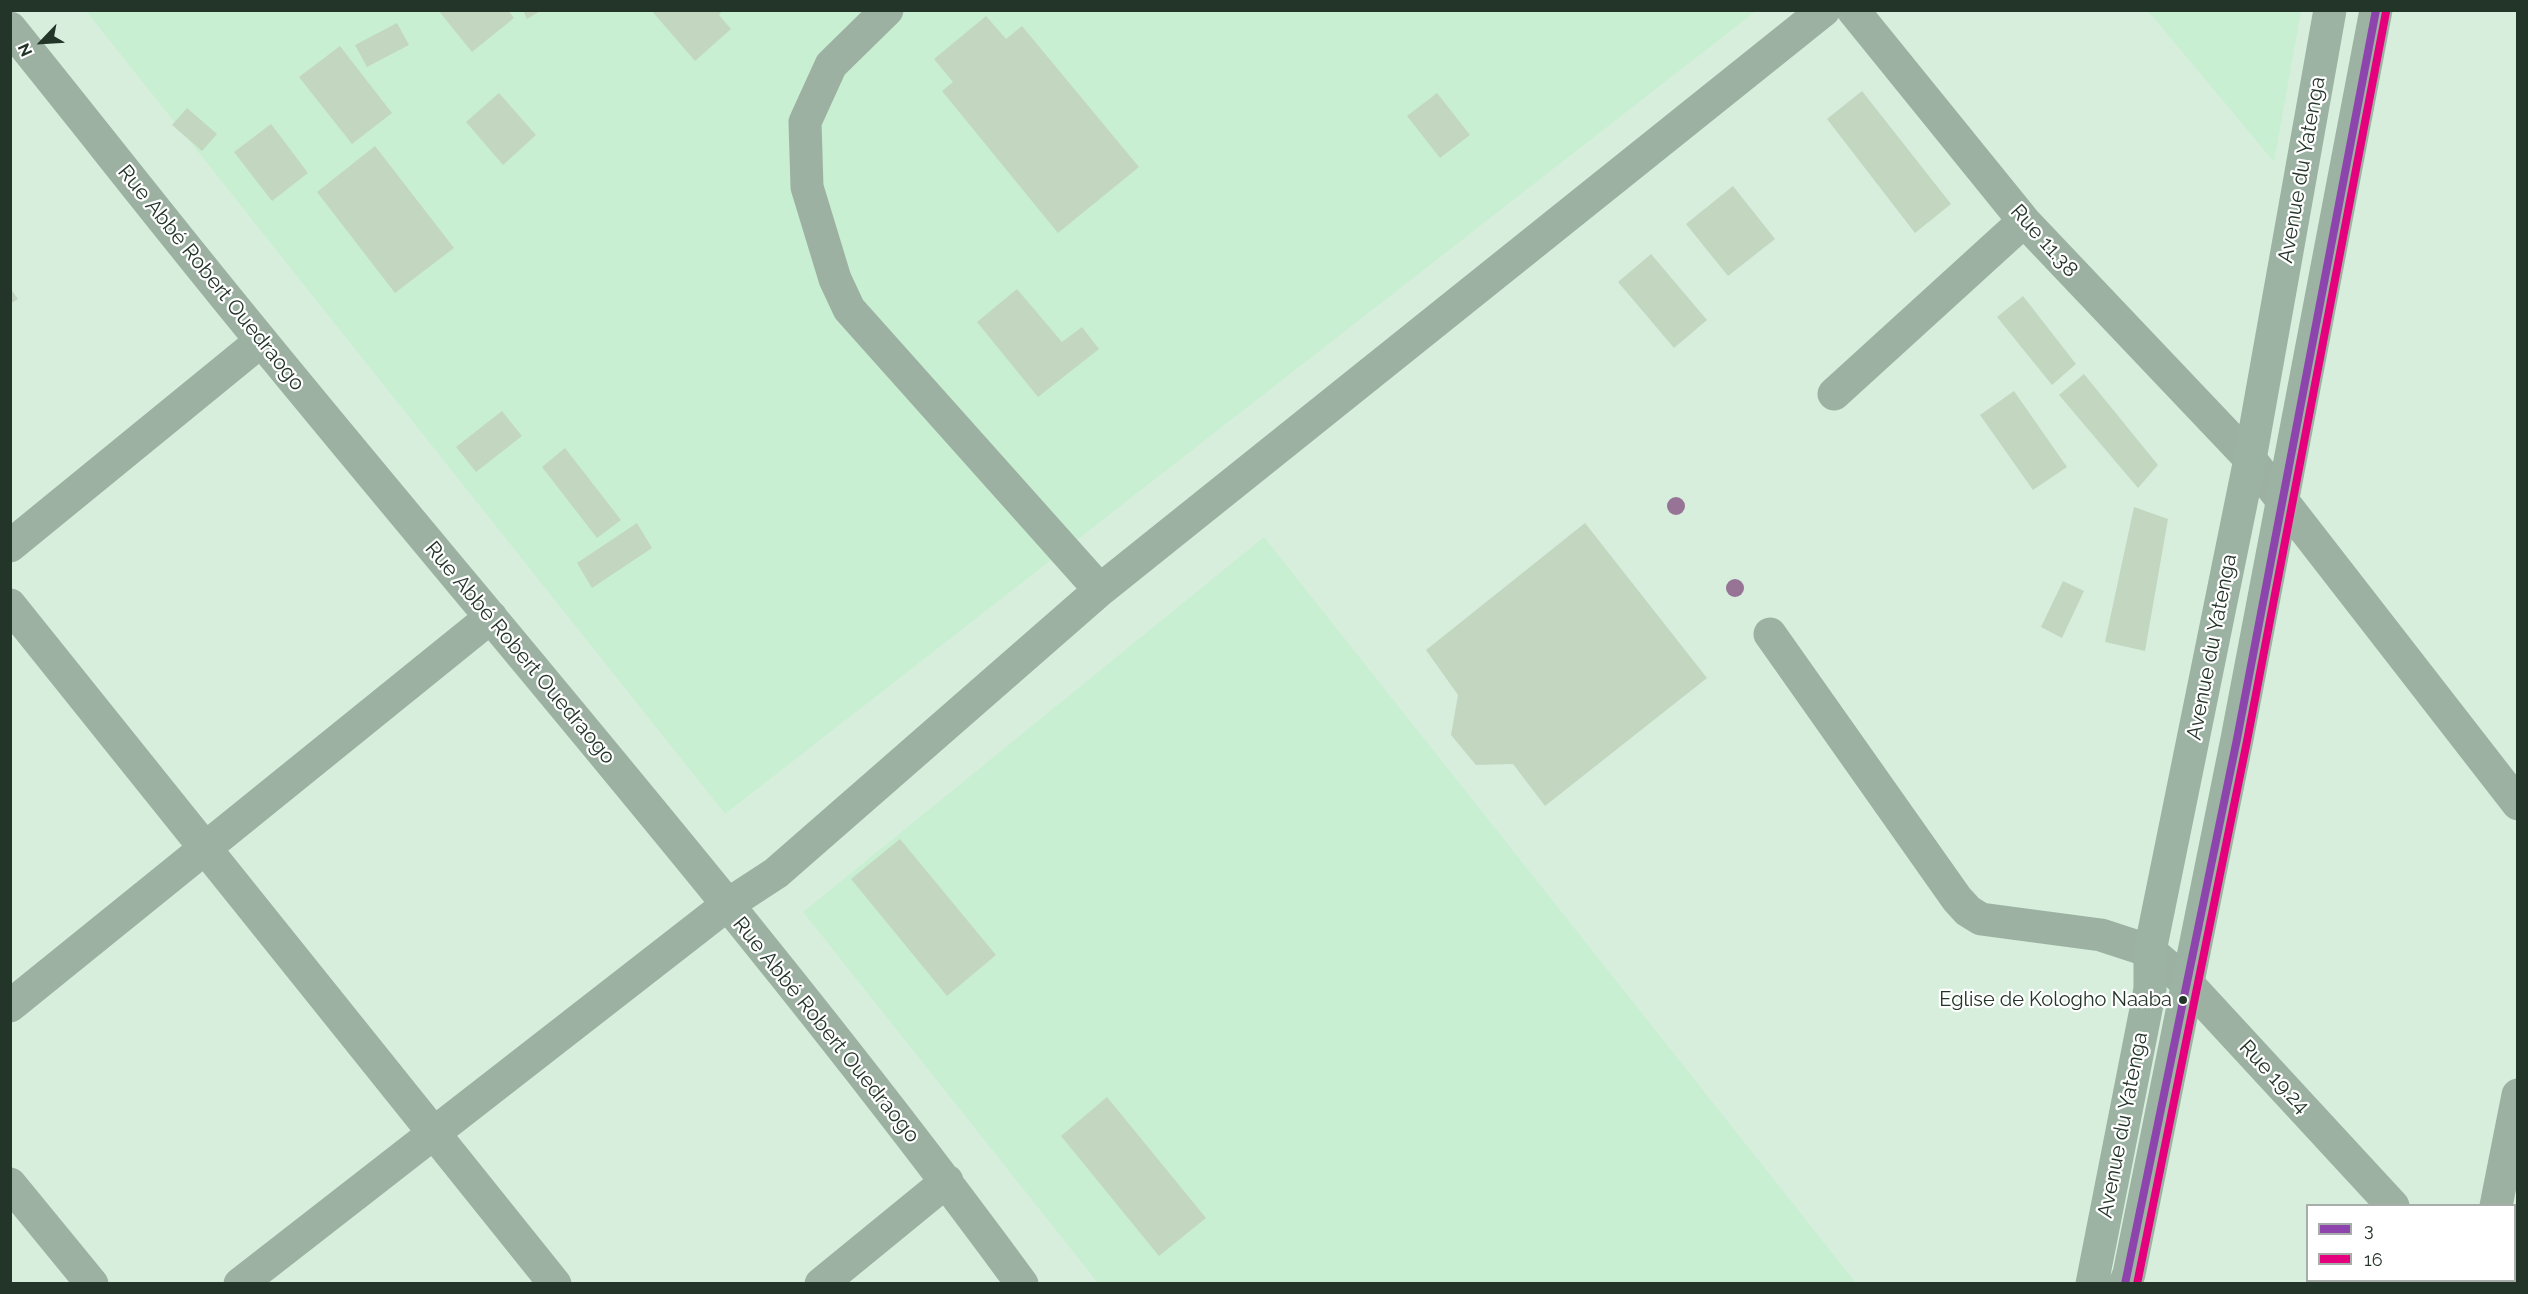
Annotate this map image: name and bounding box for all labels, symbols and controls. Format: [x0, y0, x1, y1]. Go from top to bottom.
north arrow [12, 12, 72, 72]
text: N [14, 40, 36, 59]
street label: Avenue du Yatenga [2273, 75, 2331, 265]
street label: Rue Abbé Robert Ouedraogo [112, 160, 310, 396]
street label: Rue 11.38 [2005, 199, 2083, 283]
street label: Rue Abbé Robert Ouedraogo [419, 537, 621, 769]
street label: Avenue du Yatenga [2182, 552, 2242, 742]
street label: Rue Abbé Robert Ouedraogo [727, 912, 925, 1148]
place label: Eglise de Kologho Naaba [1939, 988, 2172, 1012]
marker: Eglise de Kologho Naaba [2177, 994, 2189, 1006]
street label: Avenue du Yatenga [2093, 1030, 2153, 1220]
street label: Rue 19.24 [2234, 1035, 2314, 1119]
legend [2306, 1204, 2516, 1282]
text: 3 [2364, 1219, 2374, 1240]
text: 16 [2364, 1249, 2383, 1270]

